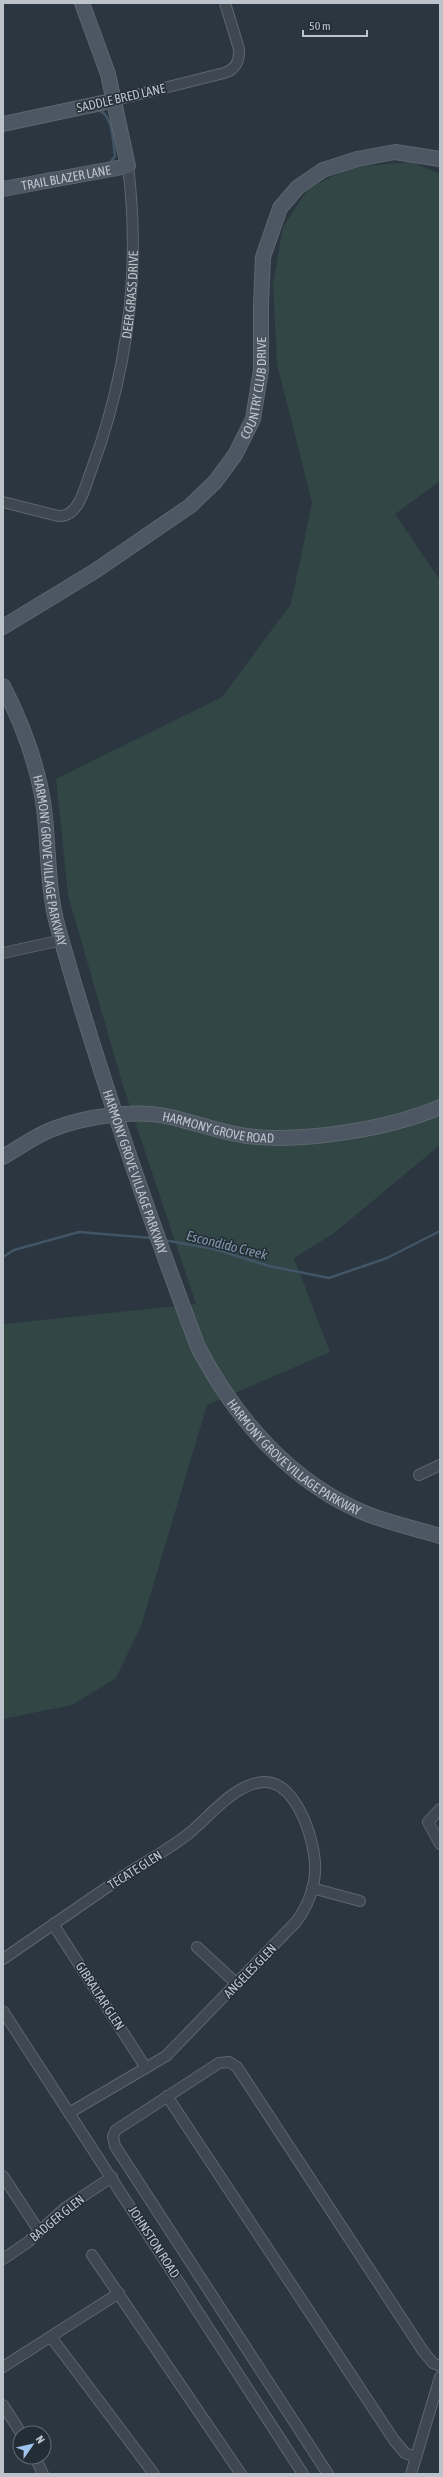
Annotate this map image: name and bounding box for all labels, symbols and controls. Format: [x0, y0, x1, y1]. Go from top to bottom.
scale bar [303, 12, 367, 38]
text: 50 m [309, 19, 331, 33]
street label: SADDLE BRED LANE [75, 80, 167, 116]
street label: TRAIL BLAZER LANE [20, 162, 112, 193]
street label: DEER GRASS DRIVE [118, 250, 140, 340]
street label: COUNTRY CLUB DRIVE [237, 337, 269, 441]
street label: HARMONY GROVE VILLAGE PARKWAY [30, 773, 70, 948]
street label: HARMONY GROVE VILLAGE PARKWAY [100, 1088, 171, 1256]
street label: HARMONY GROVE ROAD [161, 1108, 274, 1145]
water label: Escondido Creek [185, 1227, 270, 1263]
street label: HARMONY GROVE VILLAGE PARKWAY [224, 1396, 363, 1518]
street label: TECATE GLEN [105, 1847, 165, 1893]
street label: ANGELES GLEN [220, 1941, 280, 2001]
street label: GIBRALTAR GLEN [72, 1959, 128, 2033]
street label: BADGER GLEN [27, 2192, 87, 2244]
street label: JOHNSTON ROAD [125, 2203, 183, 2281]
north arrow [12, 2425, 52, 2465]
text: N [33, 2433, 47, 2445]

